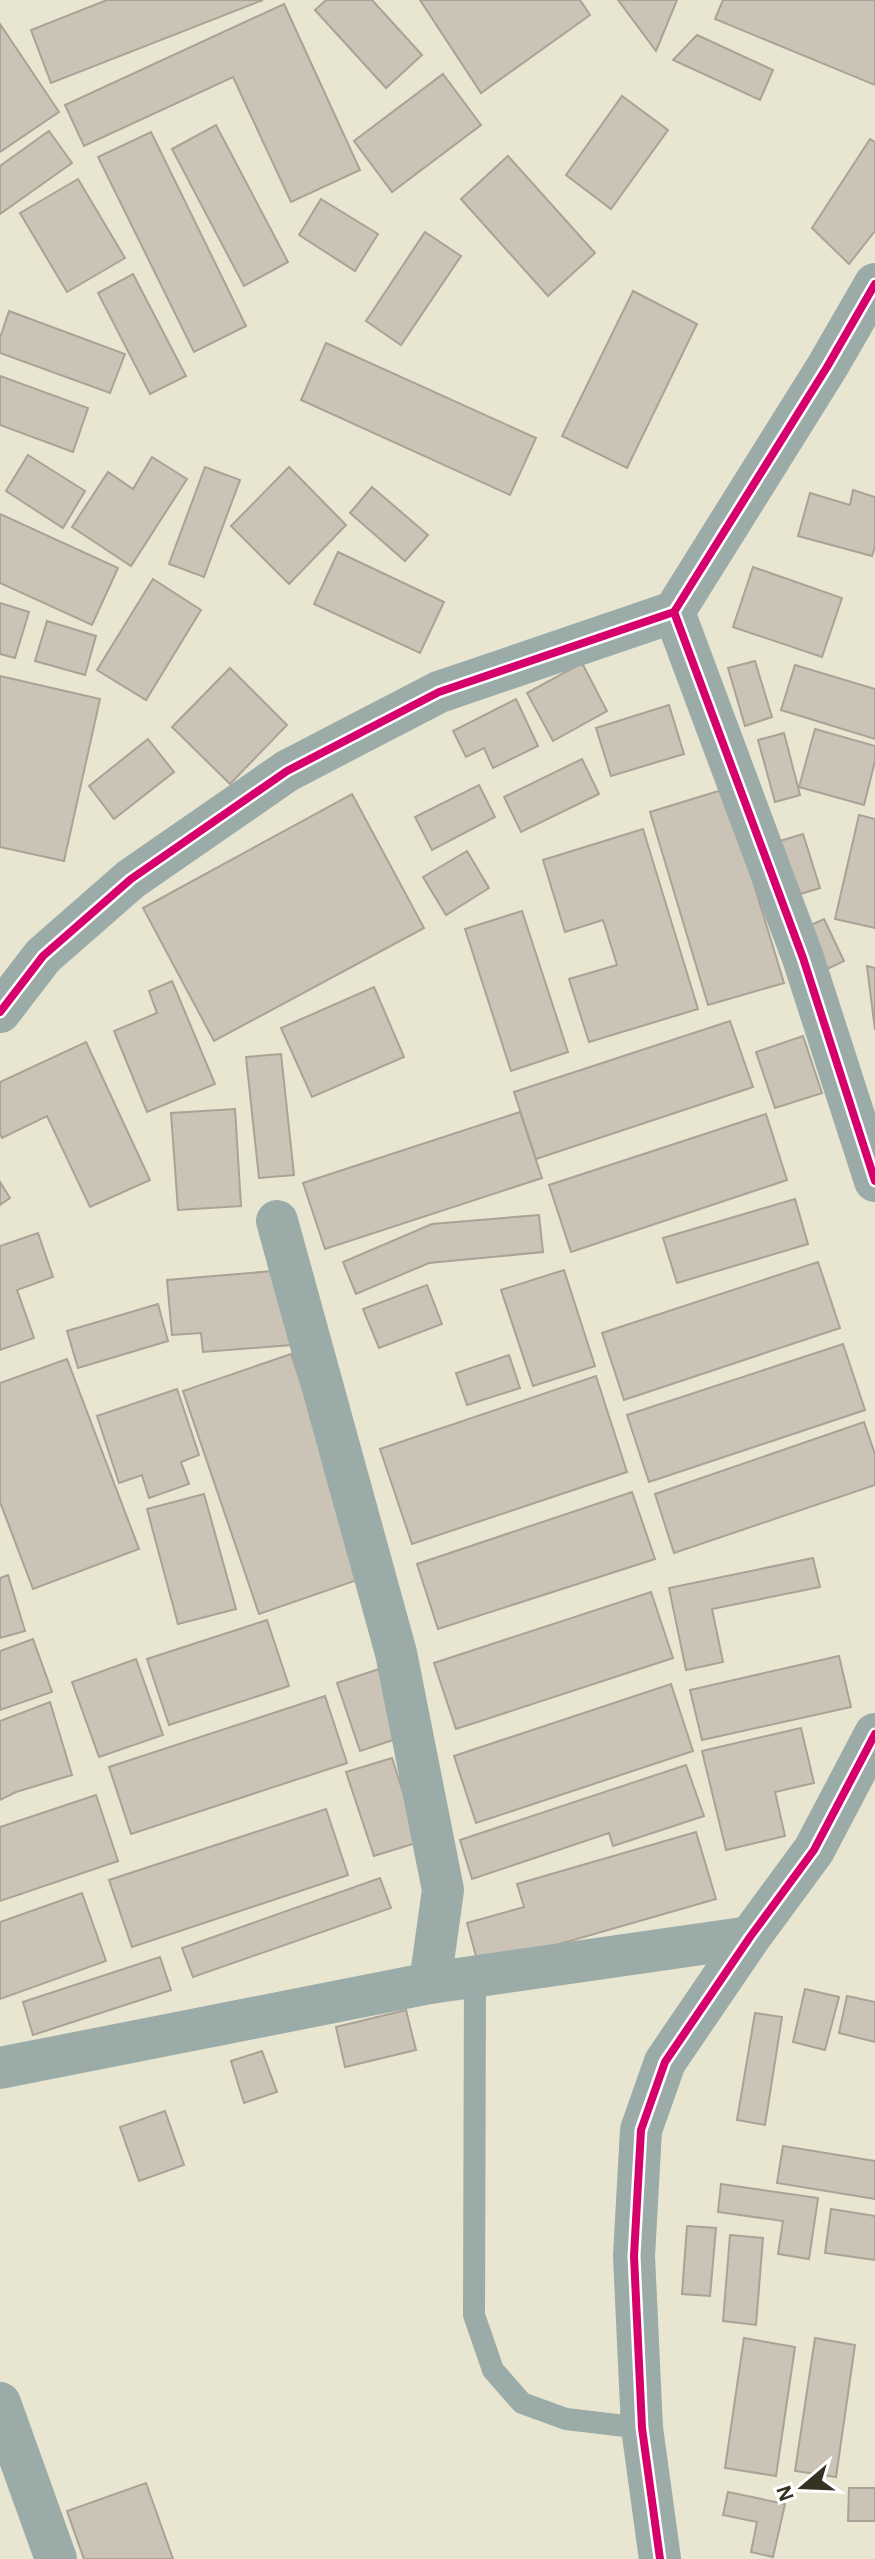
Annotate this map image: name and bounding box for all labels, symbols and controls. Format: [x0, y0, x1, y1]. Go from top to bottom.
north arrow [763, 2447, 843, 2527]
text: N [772, 2482, 798, 2504]

